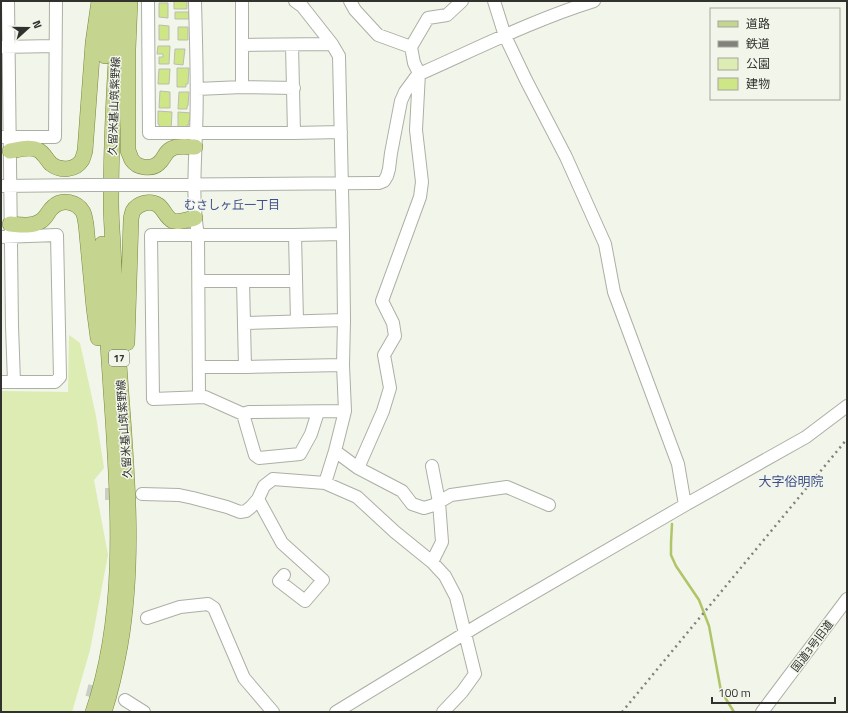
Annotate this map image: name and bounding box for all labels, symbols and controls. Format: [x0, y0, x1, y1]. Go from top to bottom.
north arrow [8, 8, 48, 48]
legend [710, 8, 840, 100]
text: 道路 [746, 14, 770, 33]
text: N [29, 18, 46, 31]
text: 鉄道 [746, 34, 770, 53]
text: 公園 [746, 54, 770, 73]
street label: 久留米基山筑紫野線 [104, 56, 124, 156]
text: 建物 [746, 74, 770, 93]
district label: むさしヶ丘一丁目 [184, 195, 280, 214]
road number: 17 [109, 350, 129, 366]
street label: 久留米基山筑紫野線 [113, 379, 135, 479]
district label: 大字俗明院 [758, 471, 824, 491]
street label: 国道3号旧道 [787, 617, 837, 675]
scale bar [712, 679, 835, 705]
text: 100 m [718, 683, 751, 702]

